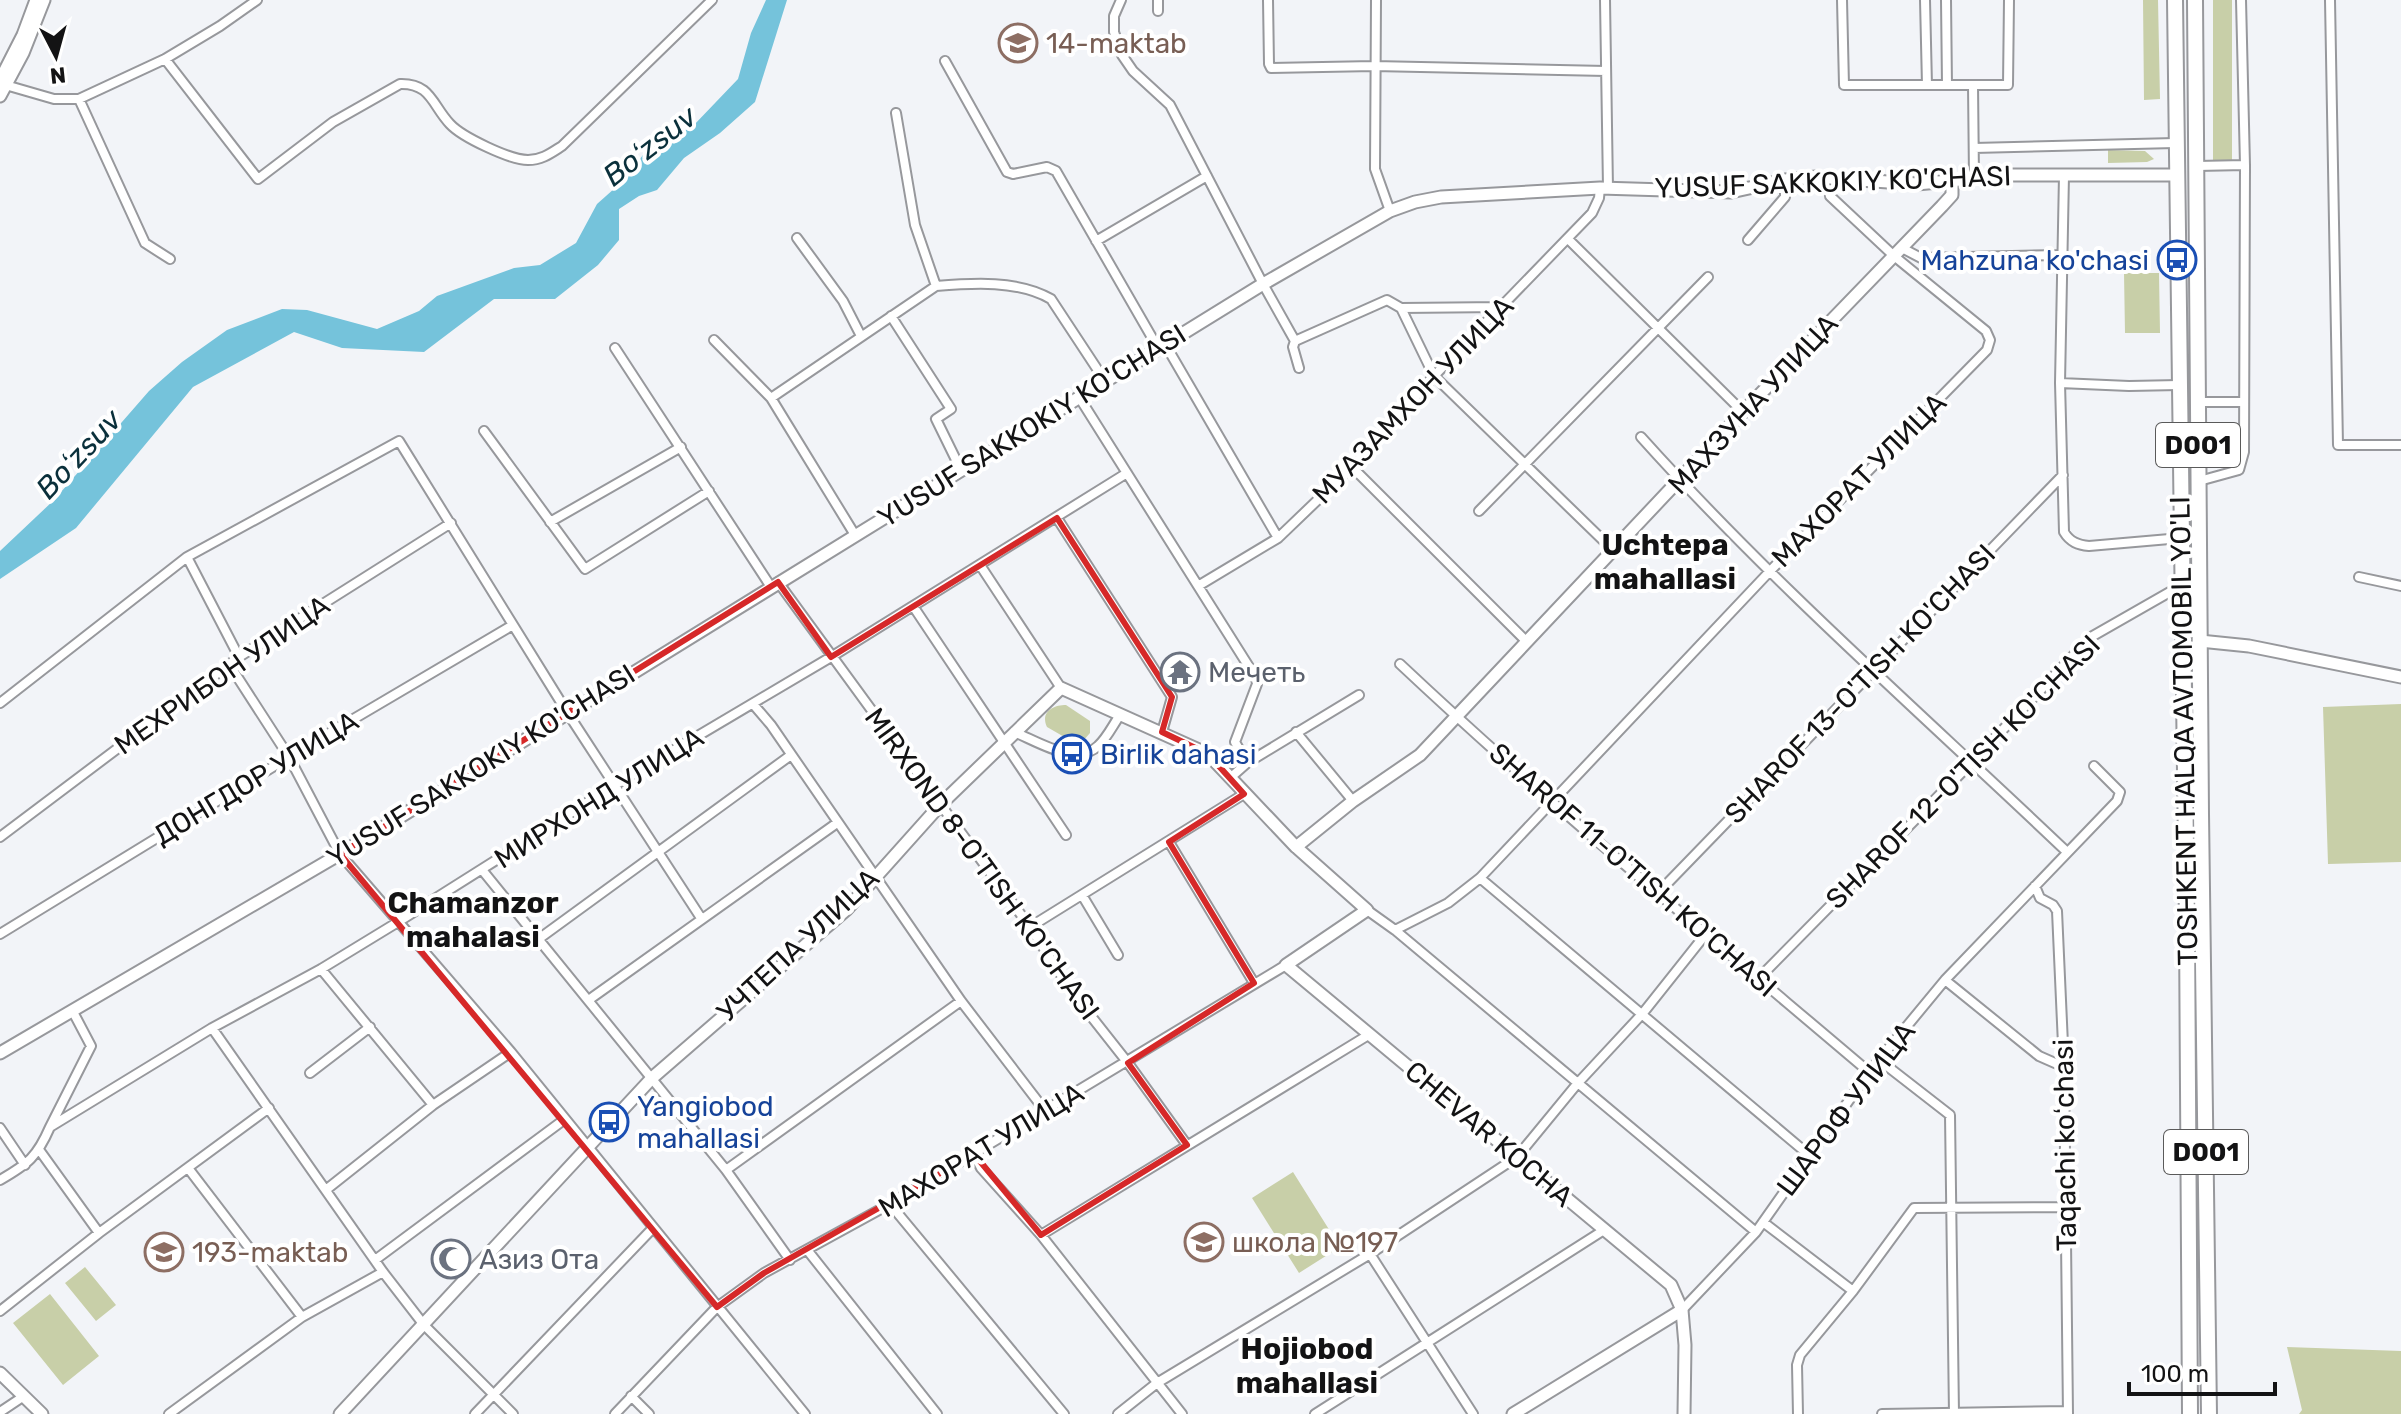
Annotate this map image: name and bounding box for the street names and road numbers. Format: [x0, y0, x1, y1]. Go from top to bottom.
street label: YUSUF SAKKOKIY KO'CHASI [1654, 159, 2012, 205]
street label: МУАЗАМХОН УЛИЦА [1306, 290, 1520, 510]
street label: МАХЗУНА УЛИЦА [1661, 307, 1845, 501]
street label: YUSUF SAKKOKIY KO'CHASI [872, 317, 1192, 535]
street label: МАХОРАТ УЛИЦА [1765, 386, 1953, 574]
road number: D001 [2156, 423, 2240, 467]
street label: TOSHKENT HALQA AVTOMOBIL YO'LI [2163, 496, 2205, 966]
street label: SHAROF 13-O'TISH KO'CHASI [1718, 538, 2002, 830]
street label: МЕХРИБОН УЛИЦА [108, 588, 336, 762]
street label: SHAROF 12-O'TISH KO'CHASI [1819, 628, 2107, 916]
street label: YUSUF SAKKOKIY KO'CHASI [321, 657, 641, 875]
street label: MIRXOND 8-O'TISH KO'CHASI [858, 702, 1106, 1026]
street label: ДОНГДОР УЛИЦА [148, 704, 364, 852]
street label: МИРХОНД УЛИЦА [489, 720, 710, 876]
street label: SHAROF 11-O'TISH KO'CHASI [1483, 736, 1783, 1004]
street label: УЧТЕПА УЛИЦА [710, 861, 886, 1028]
street label: ШАРОФ УЛИЦА [1770, 1016, 1922, 1202]
street label: Taqachi koʻchasi [2047, 1039, 2083, 1251]
street label: CHEVAR KOCHA [1399, 1054, 1580, 1214]
street label: МАХОРАТ УЛИЦА [873, 1076, 1090, 1224]
road number: D001 [2164, 1130, 2248, 1174]

